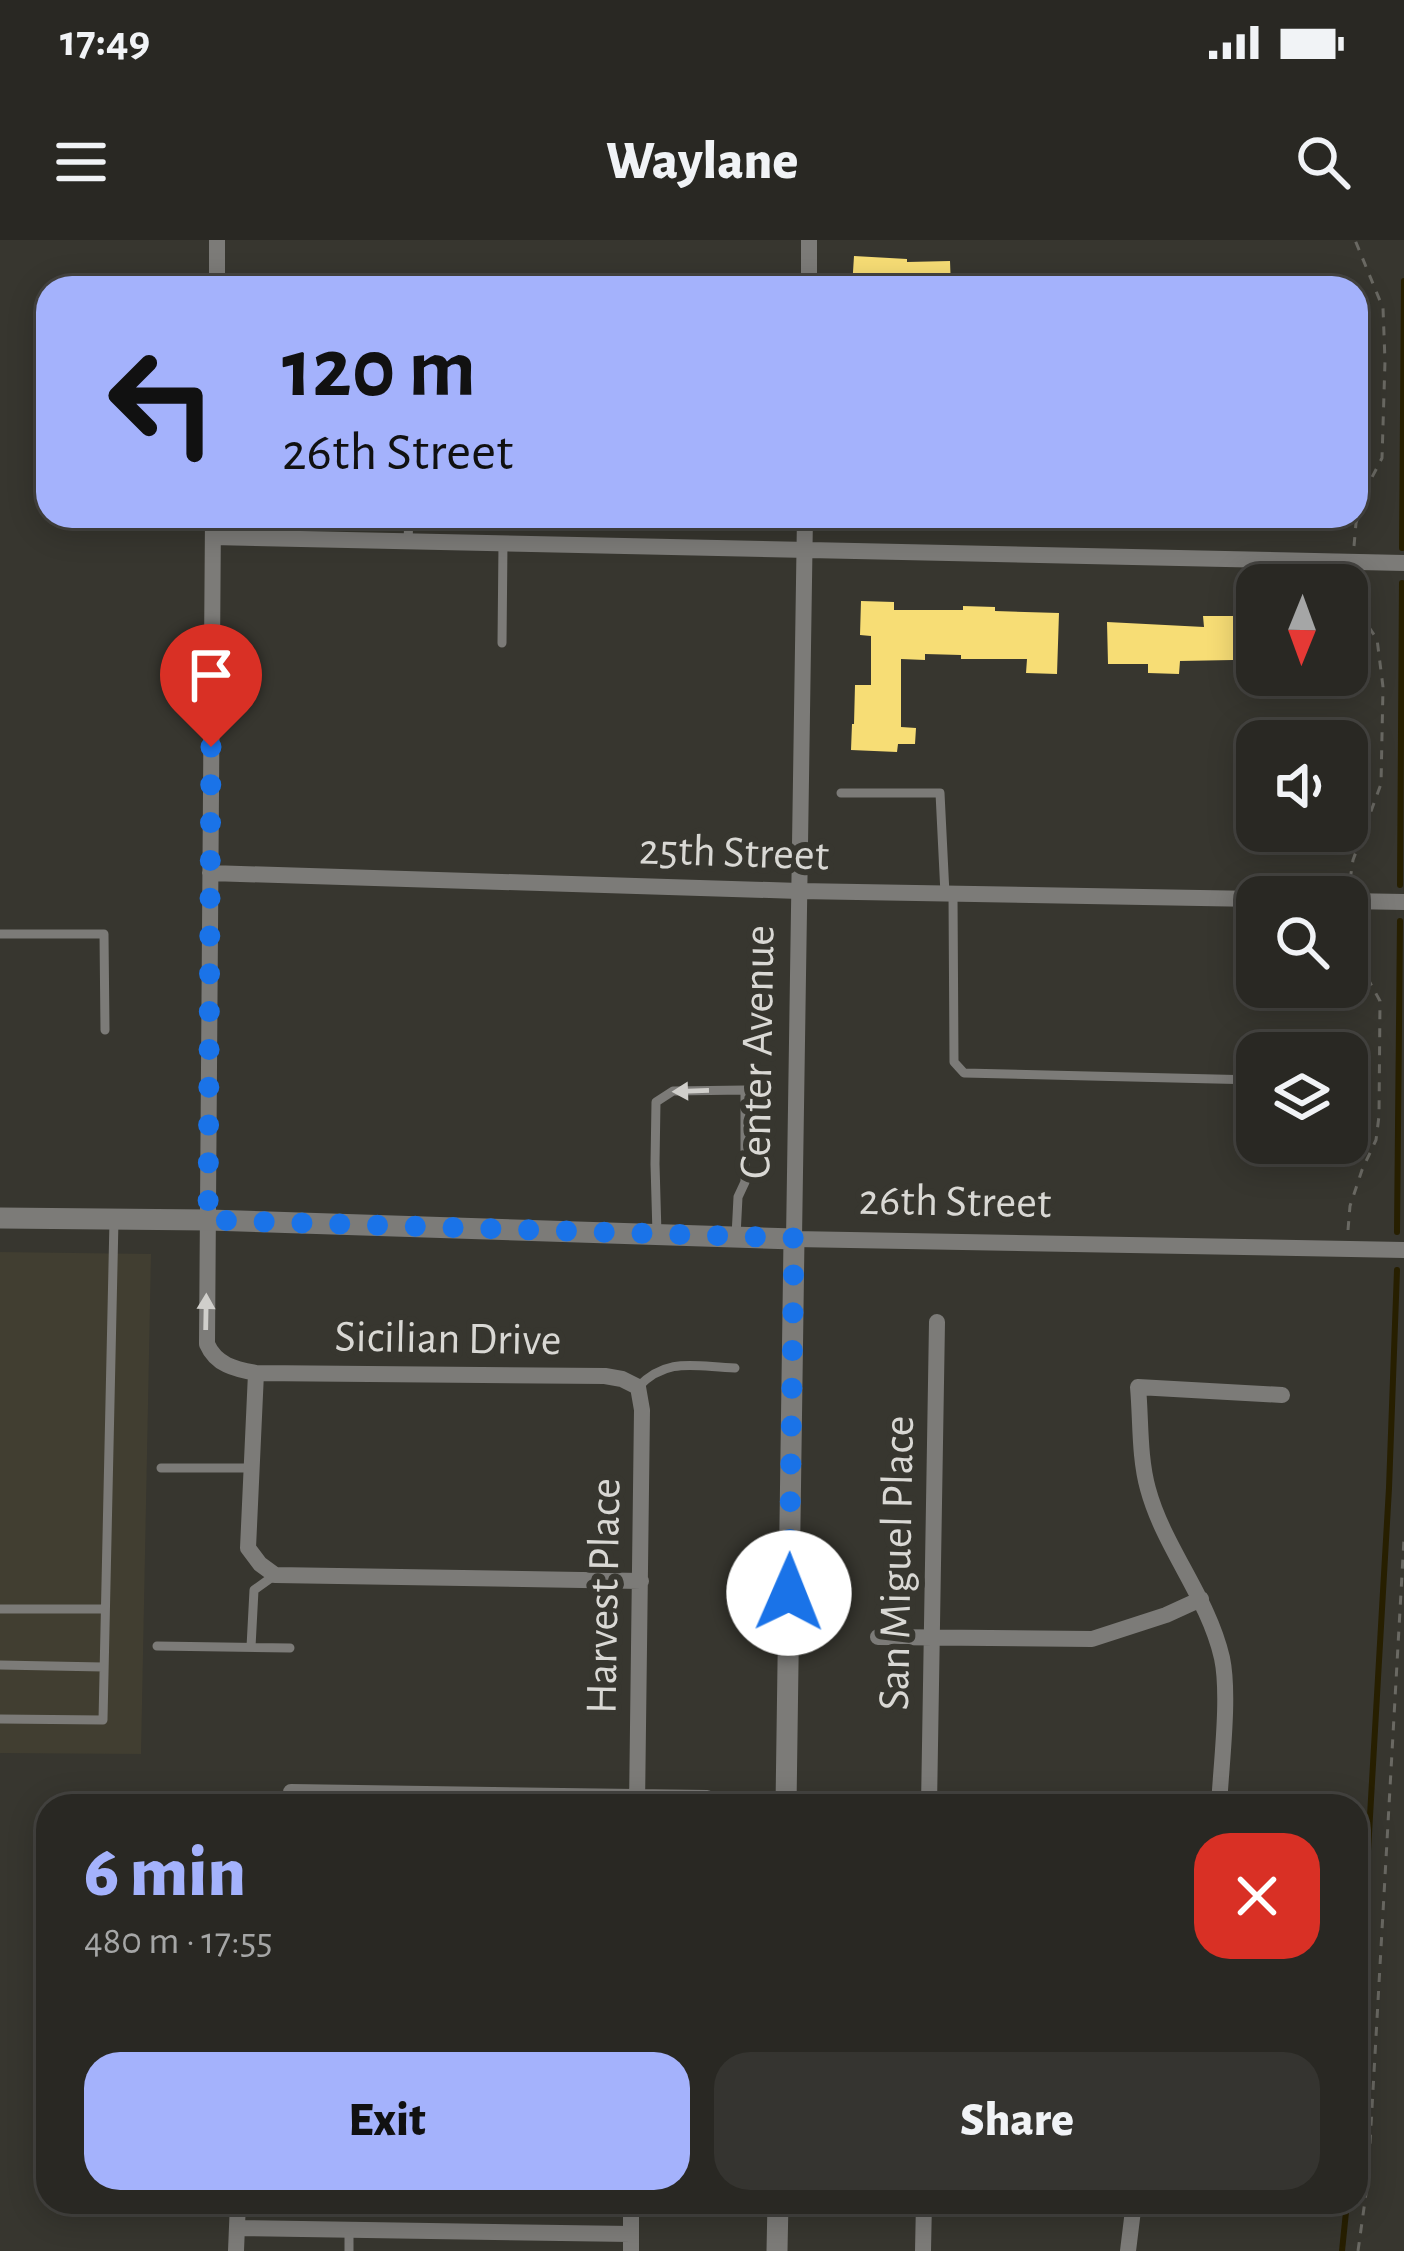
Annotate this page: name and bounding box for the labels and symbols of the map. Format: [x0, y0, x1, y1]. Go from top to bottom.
north arrow [1236, 564, 1368, 696]
pin [160, 624, 262, 747]
street label: 25th Street [638, 827, 830, 879]
street label: Center Avenue [733, 925, 783, 1179]
one-way arrow [672, 1082, 710, 1101]
street label: 26th Street [858, 1178, 1052, 1226]
one-way arrow [197, 1292, 216, 1330]
street label: Sicilian Drive [334, 1315, 562, 1363]
street label: San Miguel Place [872, 1415, 922, 1711]
street label: Harvest Place [579, 1478, 629, 1714]
position arrow [726, 1530, 852, 1656]

